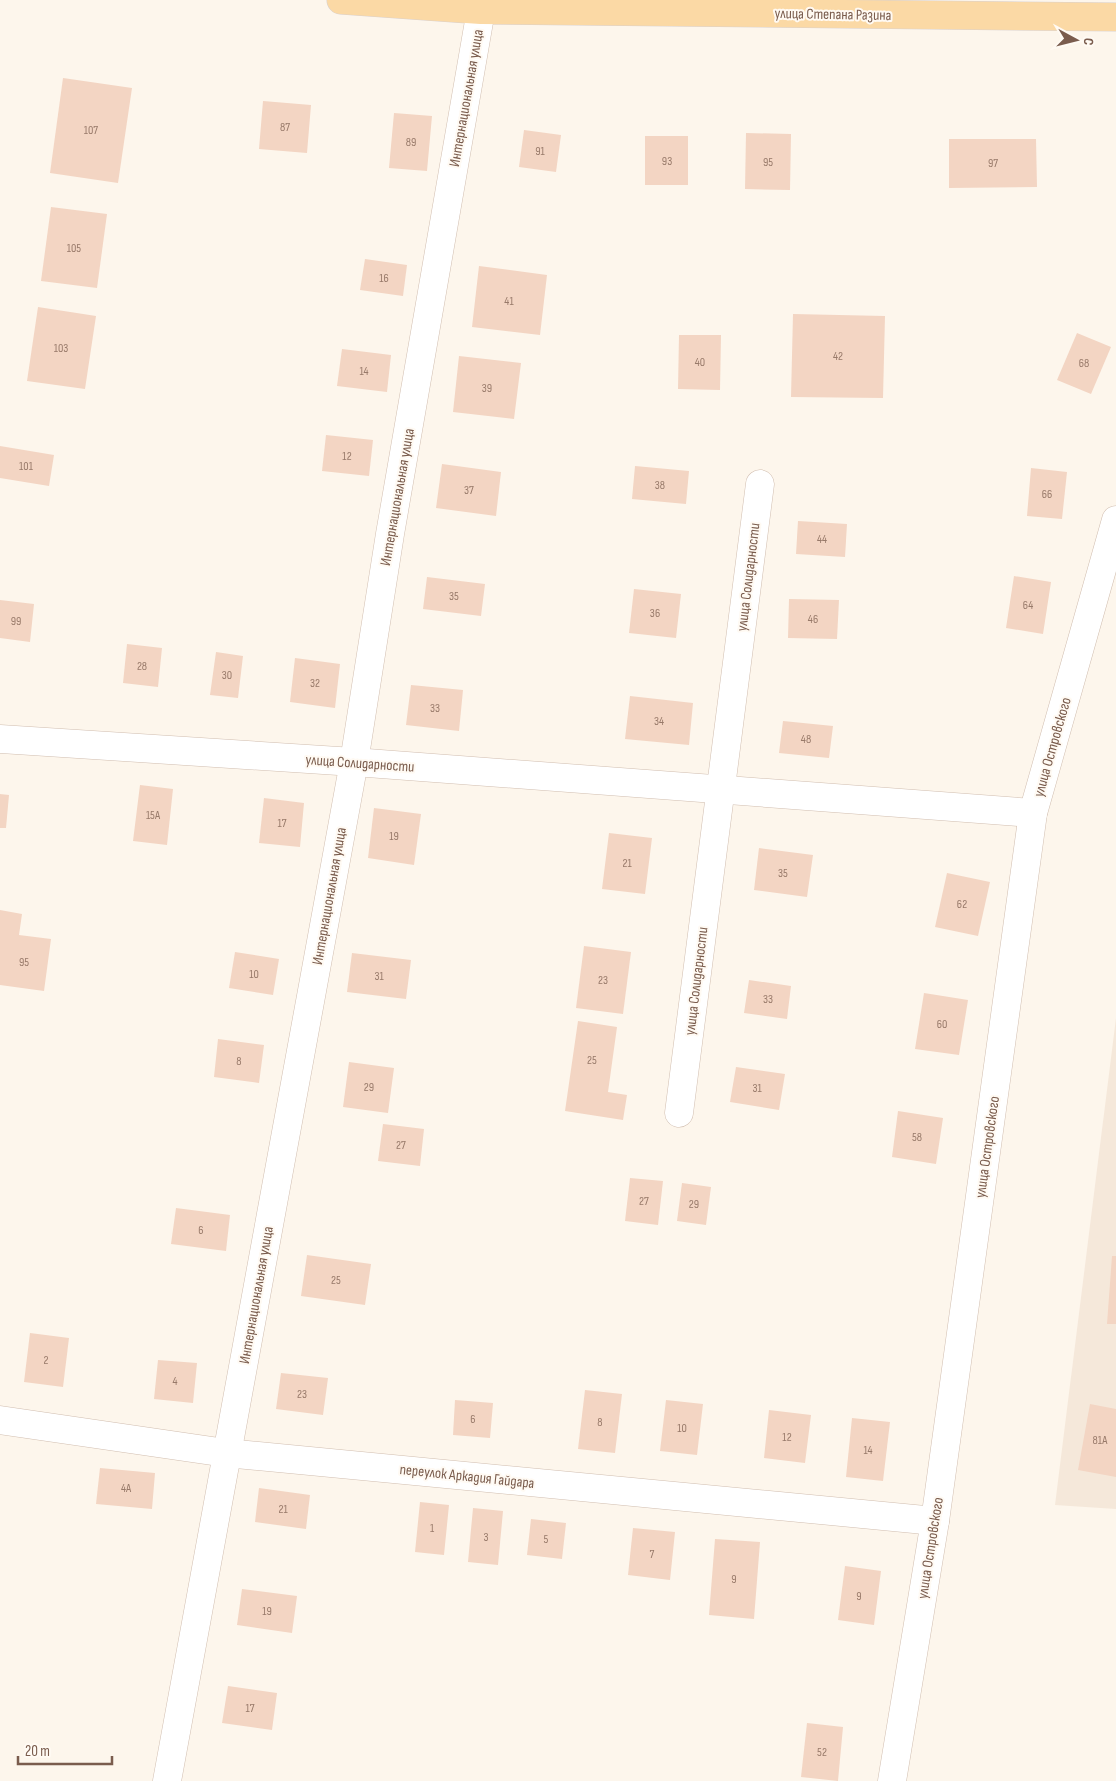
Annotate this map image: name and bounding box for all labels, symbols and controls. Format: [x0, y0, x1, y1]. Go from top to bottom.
street label: улица Степана Разина [774, 4, 892, 25]
north arrow [1051, 15, 1101, 65]
street label: Интернациональная улица [445, 28, 488, 168]
text: С [1080, 37, 1097, 46]
house number: 87 [280, 120, 290, 135]
house number: 107 [84, 123, 98, 138]
house number: 89 [406, 135, 416, 150]
house number: 91 [535, 144, 546, 159]
house number: 93 [662, 154, 672, 169]
house number: 95 [763, 155, 773, 170]
house number: 97 [988, 156, 998, 171]
house number: 105 [67, 241, 81, 256]
house number: 16 [379, 271, 389, 286]
house number: 41 [504, 294, 514, 309]
house number: 103 [54, 341, 68, 356]
house number: 42 [833, 349, 843, 364]
house number: 40 [695, 355, 705, 370]
house number: 68 [1079, 356, 1089, 371]
house number: 14 [359, 364, 369, 379]
house number: 39 [482, 381, 492, 396]
street label: Интернациональная улица [376, 427, 419, 567]
house number: 12 [342, 449, 352, 464]
house number: 101 [19, 459, 34, 474]
house number: 38 [655, 478, 665, 493]
house number: 37 [464, 483, 474, 498]
house number: 66 [1042, 487, 1052, 502]
street label: улица Солидарности [732, 522, 765, 632]
house number: 44 [817, 532, 827, 547]
house number: 35 [449, 589, 459, 604]
house number: 64 [1023, 598, 1033, 613]
house number: 36 [650, 606, 660, 621]
house number: 46 [808, 612, 818, 627]
house number: 99 [11, 614, 21, 629]
house number: 28 [137, 659, 147, 674]
house number: 30 [222, 668, 232, 683]
house number: 32 [310, 676, 320, 691]
street label: улица Островского [1029, 695, 1076, 799]
house number: 33 [430, 701, 440, 716]
house number: 34 [654, 714, 664, 729]
house number: 48 [801, 732, 811, 747]
street label: улица Солидарности [305, 750, 415, 777]
house number: 15А [146, 808, 161, 823]
house number: 17 [278, 816, 287, 831]
street label: Интернациональная улица [308, 826, 351, 966]
house number: 19 [389, 829, 399, 844]
house number: 21 [622, 856, 632, 871]
house number: 35 [778, 866, 788, 881]
house number: 62 [957, 897, 967, 912]
street label: улица Солидарности [680, 926, 713, 1036]
house number: 95 [19, 955, 29, 970]
house number: 10 [249, 967, 259, 982]
house number: 31 [374, 969, 384, 984]
house number: 23 [598, 973, 608, 988]
house number: 33 [763, 992, 773, 1007]
house number: 60 [937, 1017, 947, 1032]
house number: 25 [587, 1053, 597, 1068]
house number: 8 [236, 1054, 242, 1069]
house number: 29 [364, 1080, 374, 1095]
house number: 31 [752, 1081, 762, 1096]
street label: улица Островского [971, 1095, 1004, 1199]
house number: 58 [912, 1130, 922, 1145]
house number: 27 [396, 1138, 406, 1153]
house number: 27 [639, 1194, 649, 1209]
house number: 29 [689, 1197, 699, 1212]
house number: 6 [198, 1223, 204, 1238]
street label: Интернациональная улица [235, 1225, 278, 1365]
house number: 25 [331, 1273, 341, 1288]
house number: 2 [44, 1353, 49, 1368]
house number: 4 [172, 1374, 178, 1389]
house number: 23 [297, 1387, 307, 1402]
house number: 6 [470, 1412, 476, 1427]
house number: 8 [597, 1415, 603, 1430]
house number: 10 [677, 1421, 687, 1436]
house number: 12 [782, 1430, 792, 1445]
house number: 81А [1093, 1433, 1108, 1448]
house number: 14 [863, 1443, 873, 1458]
street label: переулок Аркадия Гайдара [399, 1460, 536, 1493]
house number: 4А [121, 1481, 132, 1496]
street label: улица Островского [913, 1496, 948, 1600]
house number: 21 [278, 1502, 288, 1517]
house number: 1 [430, 1521, 435, 1536]
house number: 3 [483, 1530, 489, 1545]
house number: 5 [544, 1532, 549, 1547]
house number: 7 [650, 1547, 655, 1562]
house number: 9 [731, 1572, 737, 1587]
house number: 9 [856, 1589, 862, 1604]
house number: 19 [262, 1604, 272, 1619]
house number: 17 [246, 1701, 255, 1716]
scale bar [18, 1734, 111, 1766]
text: 20 m [25, 1742, 50, 1761]
house number: 52 [817, 1745, 827, 1760]

